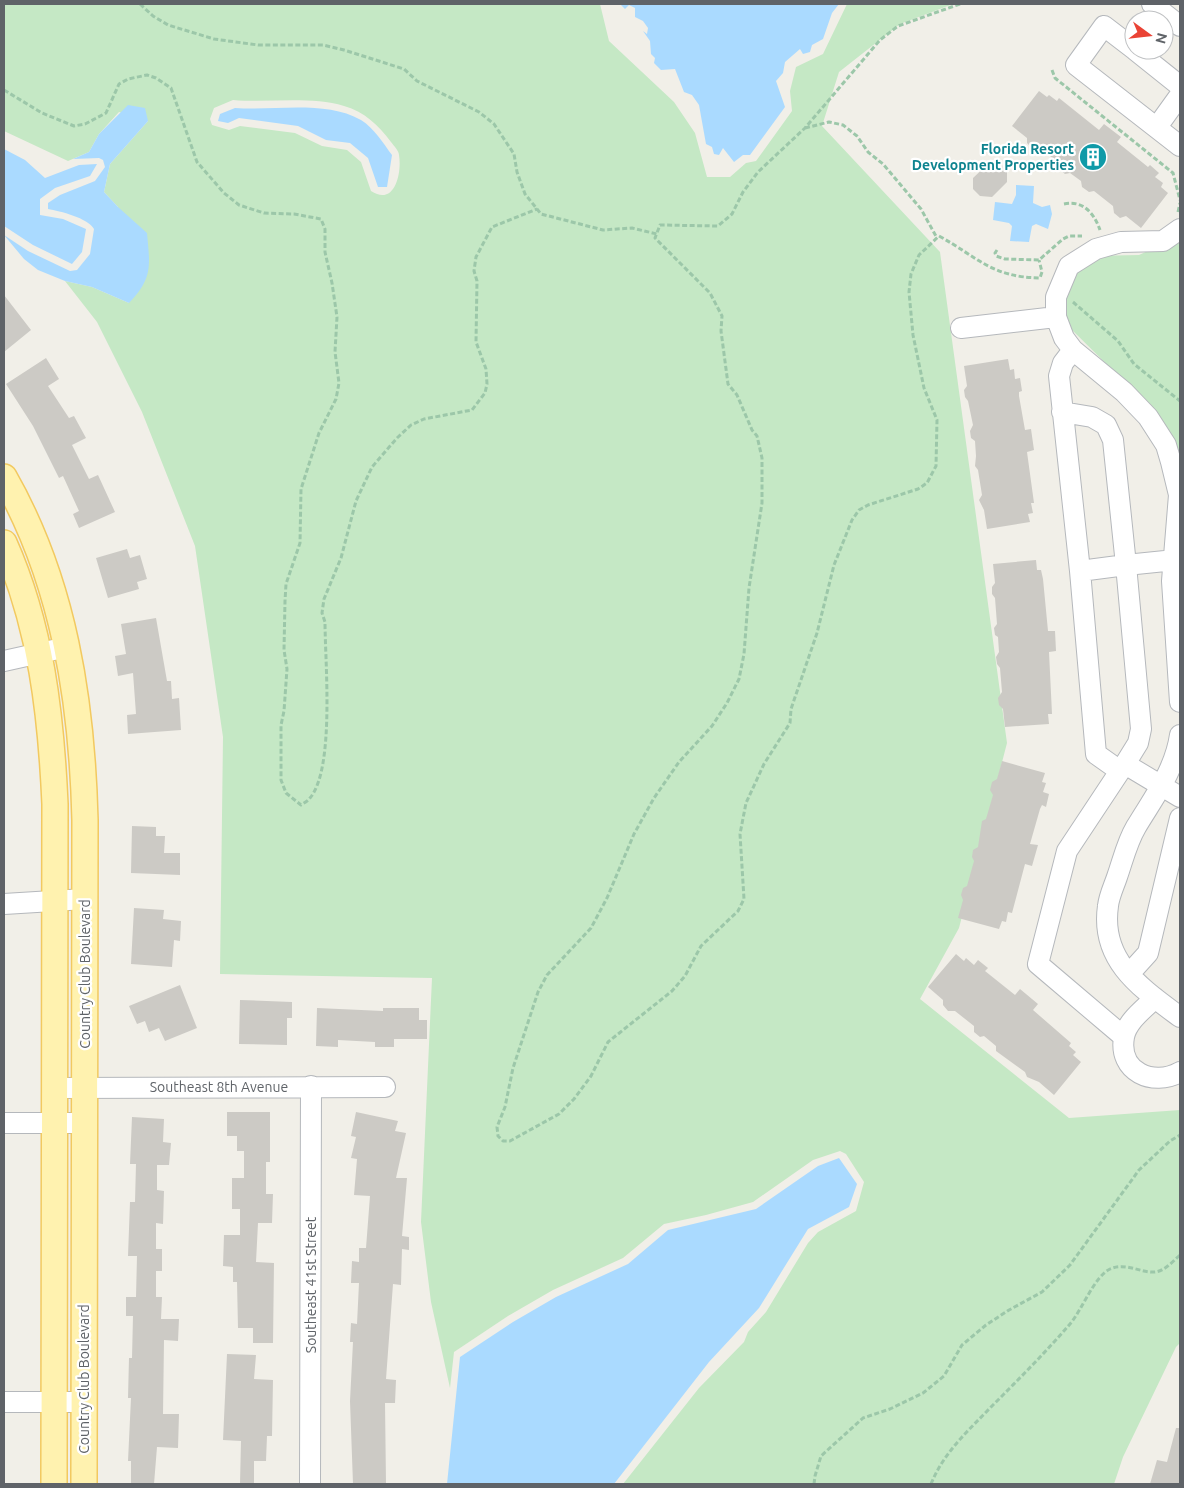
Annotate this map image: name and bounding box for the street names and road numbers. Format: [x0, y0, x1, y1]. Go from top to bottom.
street label: Country Club Boulevard [77, 899, 93, 1049]
street label: Southeast 8th Avenue [150, 1079, 288, 1095]
street label: Southeast 41st Street [303, 1216, 319, 1353]
street label: Country Club Boulevard [76, 1304, 92, 1454]

